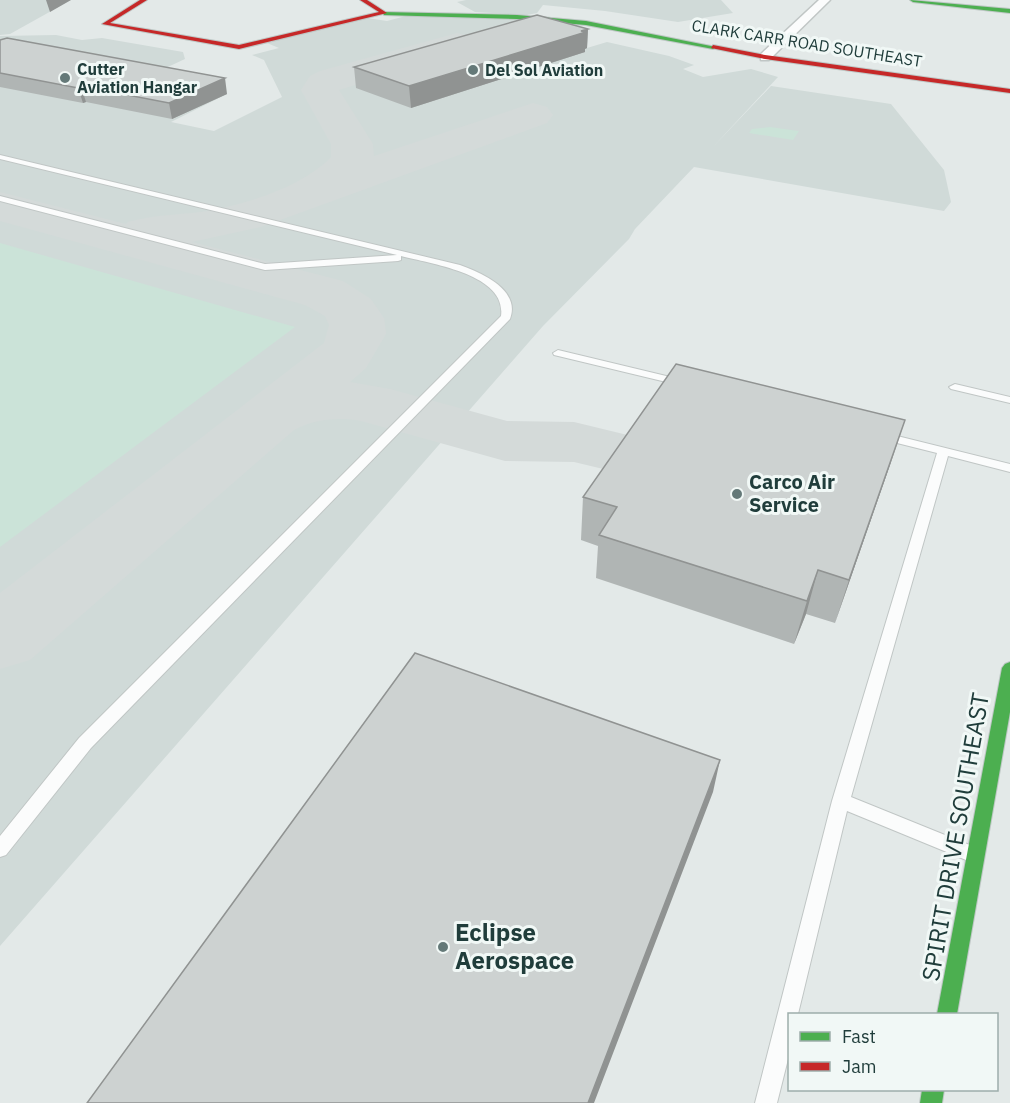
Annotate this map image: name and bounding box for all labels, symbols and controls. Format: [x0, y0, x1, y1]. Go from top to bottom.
street label: CLARK CARR ROAD SOUTHEAST [690, 15, 924, 71]
place label: Cutter Aviation Hangar [77, 59, 198, 97]
place label: Del Sol Aviation [485, 60, 603, 80]
marker: Del Sol Aviation [466, 63, 480, 77]
marker: Cutter Aviation Hangar [58, 71, 72, 85]
place label: Carco Air Service [749, 468, 835, 518]
marker: Carco Air Service [730, 487, 744, 501]
street label: SPIRIT DRIVE SOUTHEAST [914, 690, 996, 984]
place label: Eclipse Aerospace [455, 916, 574, 976]
marker: Eclipse Aerospace [436, 940, 450, 954]
legend [788, 1013, 998, 1091]
text: Fast [842, 1025, 876, 1048]
text: Jam [842, 1055, 877, 1078]

